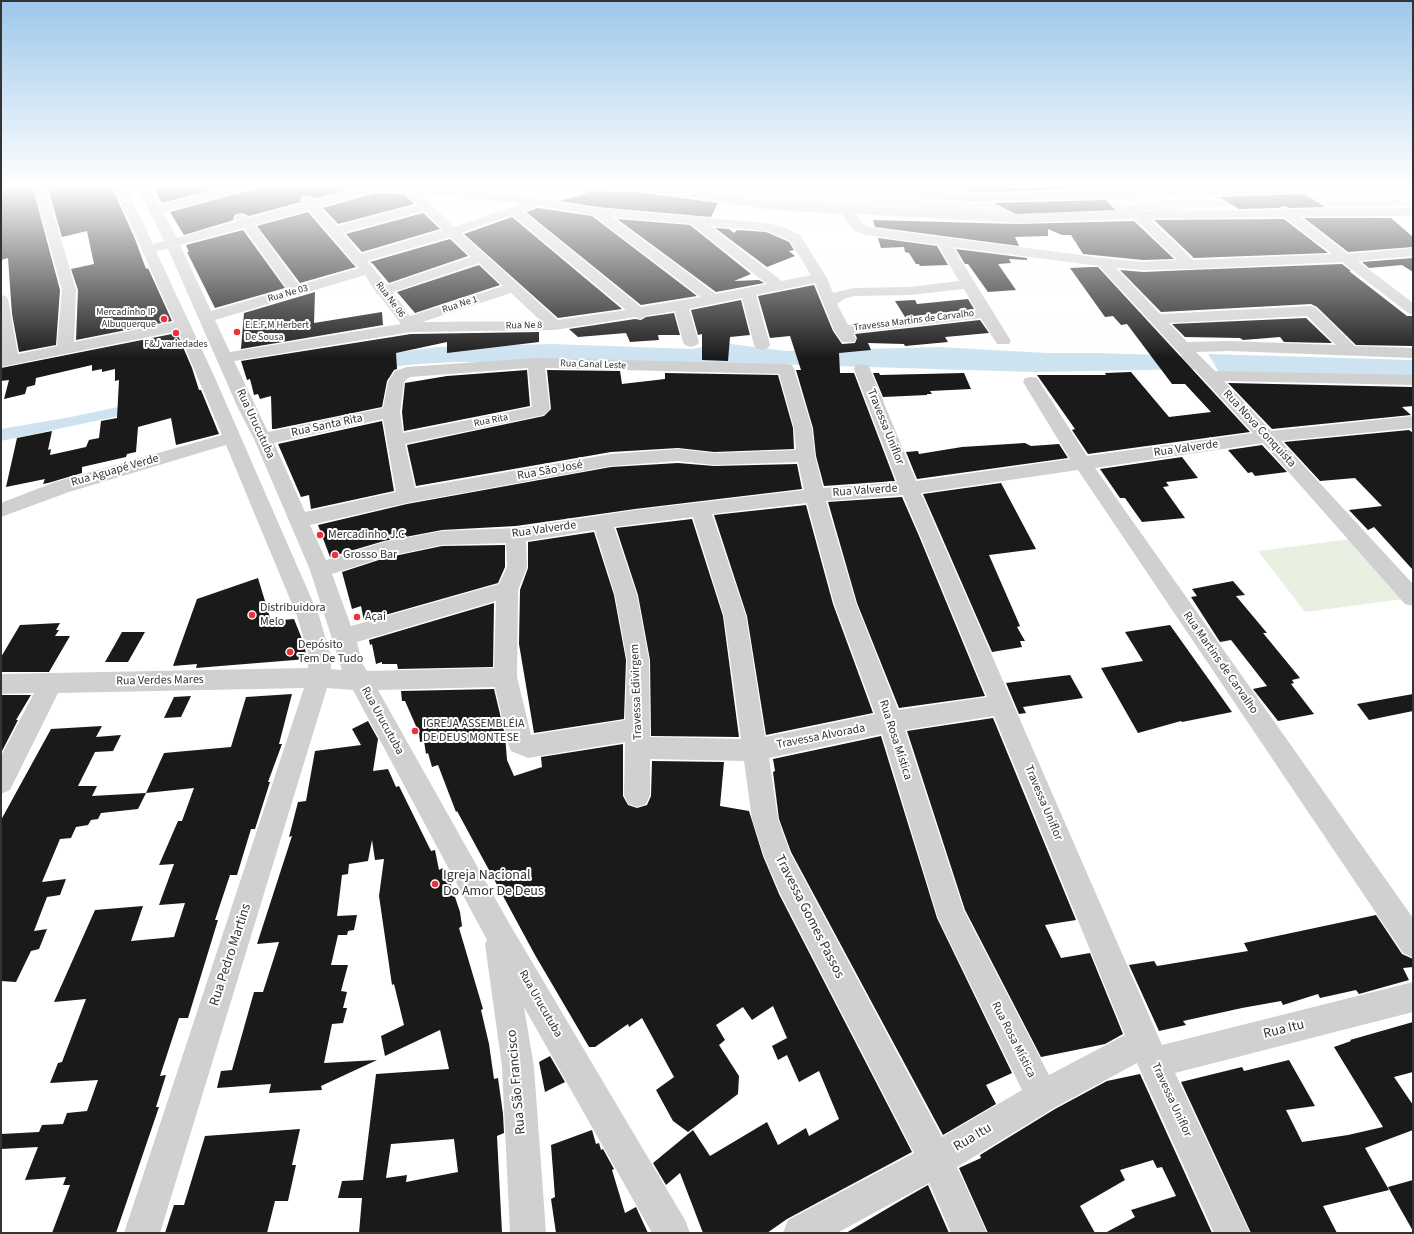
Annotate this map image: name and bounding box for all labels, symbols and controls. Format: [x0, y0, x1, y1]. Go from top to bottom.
street label: Rua Ne 06 [373, 280, 407, 320]
street label: Rua Ne 03 [266, 283, 310, 305]
street label: Rua Ne 1 [441, 294, 479, 316]
place label: Mercadinho IP Albuquerque [96, 307, 156, 330]
street label: Travessa Martins de Carvalho [853, 308, 975, 334]
marker: Mercadinho IP Albuquerque [159, 314, 169, 324]
place label: E.E.F.M Herbert De Sousa [245, 320, 309, 344]
street label: Rua Ne 8 [506, 320, 542, 332]
marker: E.E.F.M Herbert De Sousa [232, 327, 242, 337]
marker: F&J variedades [171, 328, 181, 338]
place label: F&J variedades [144, 339, 208, 351]
street label: Rua Canal Leste [560, 358, 626, 372]
street label: Rua Urucutuba [233, 387, 277, 461]
street label: Travessa Uniflor [863, 387, 907, 467]
street label: Rua Nova Conquista [1219, 387, 1299, 471]
street label: Rua Santa Rita [290, 411, 364, 441]
street label: Rua Rita [473, 412, 509, 430]
street label: Rua Valverde [1153, 437, 1219, 461]
street label: Rua Aguapé Verde [69, 452, 161, 490]
street label: Rua São José [516, 458, 584, 484]
street label: Rua Valverde [832, 482, 898, 500]
street label: Rua Valverde [511, 518, 577, 542]
place label: Mercadinho J.C [328, 528, 405, 542]
marker: Mercadinho J.C [315, 530, 325, 540]
place label: Grosso Bar [343, 548, 397, 562]
marker: Grosso Bar [330, 550, 340, 560]
place label: Distribuidora Melo [260, 601, 325, 629]
street label: Rua Martins de Carvalho [1179, 609, 1261, 717]
marker: Distribuidora Melo [247, 610, 257, 620]
place label: Açai [365, 610, 386, 624]
marker: Açai [352, 612, 362, 622]
place label: Depósito Tem De Tudo [298, 638, 363, 666]
street label: Travessa Edivirgem [628, 644, 646, 740]
marker: Depósito Tem De Tudo [285, 647, 295, 657]
street label: Rua Verdes Mares [116, 673, 204, 689]
street label: Rua Urucutuba [357, 685, 407, 757]
street label: Rua Rosa Mística [875, 698, 915, 782]
place label: IGREJA ASSEMBLÉIA DE DEUS MONTESE [423, 717, 524, 745]
street label: Travessa Alvorada [775, 721, 867, 753]
marker: IGREJA ASSEMBLÉIA DE DEUS MONTESE [410, 726, 420, 736]
street label: Travessa Uniflor [1021, 763, 1065, 843]
street label: Travessa Gomes Passos [771, 852, 847, 982]
place label: Igreja Nacional Do Amor De Deus [443, 868, 544, 900]
marker: Igreja Nacional Do Amor De Deus [430, 879, 440, 889]
street label: Rua Pedro Martins [207, 902, 255, 1008]
street label: Rua Urucutuba [515, 968, 565, 1040]
street label: Rua Rosa Mística [988, 1000, 1038, 1080]
street label: Rua Itu [1262, 1017, 1306, 1043]
street label: Rua São Francisco [504, 1029, 530, 1135]
street label: Travessa Uniflor [1148, 1061, 1194, 1139]
street label: Rua Itu [951, 1120, 995, 1156]

